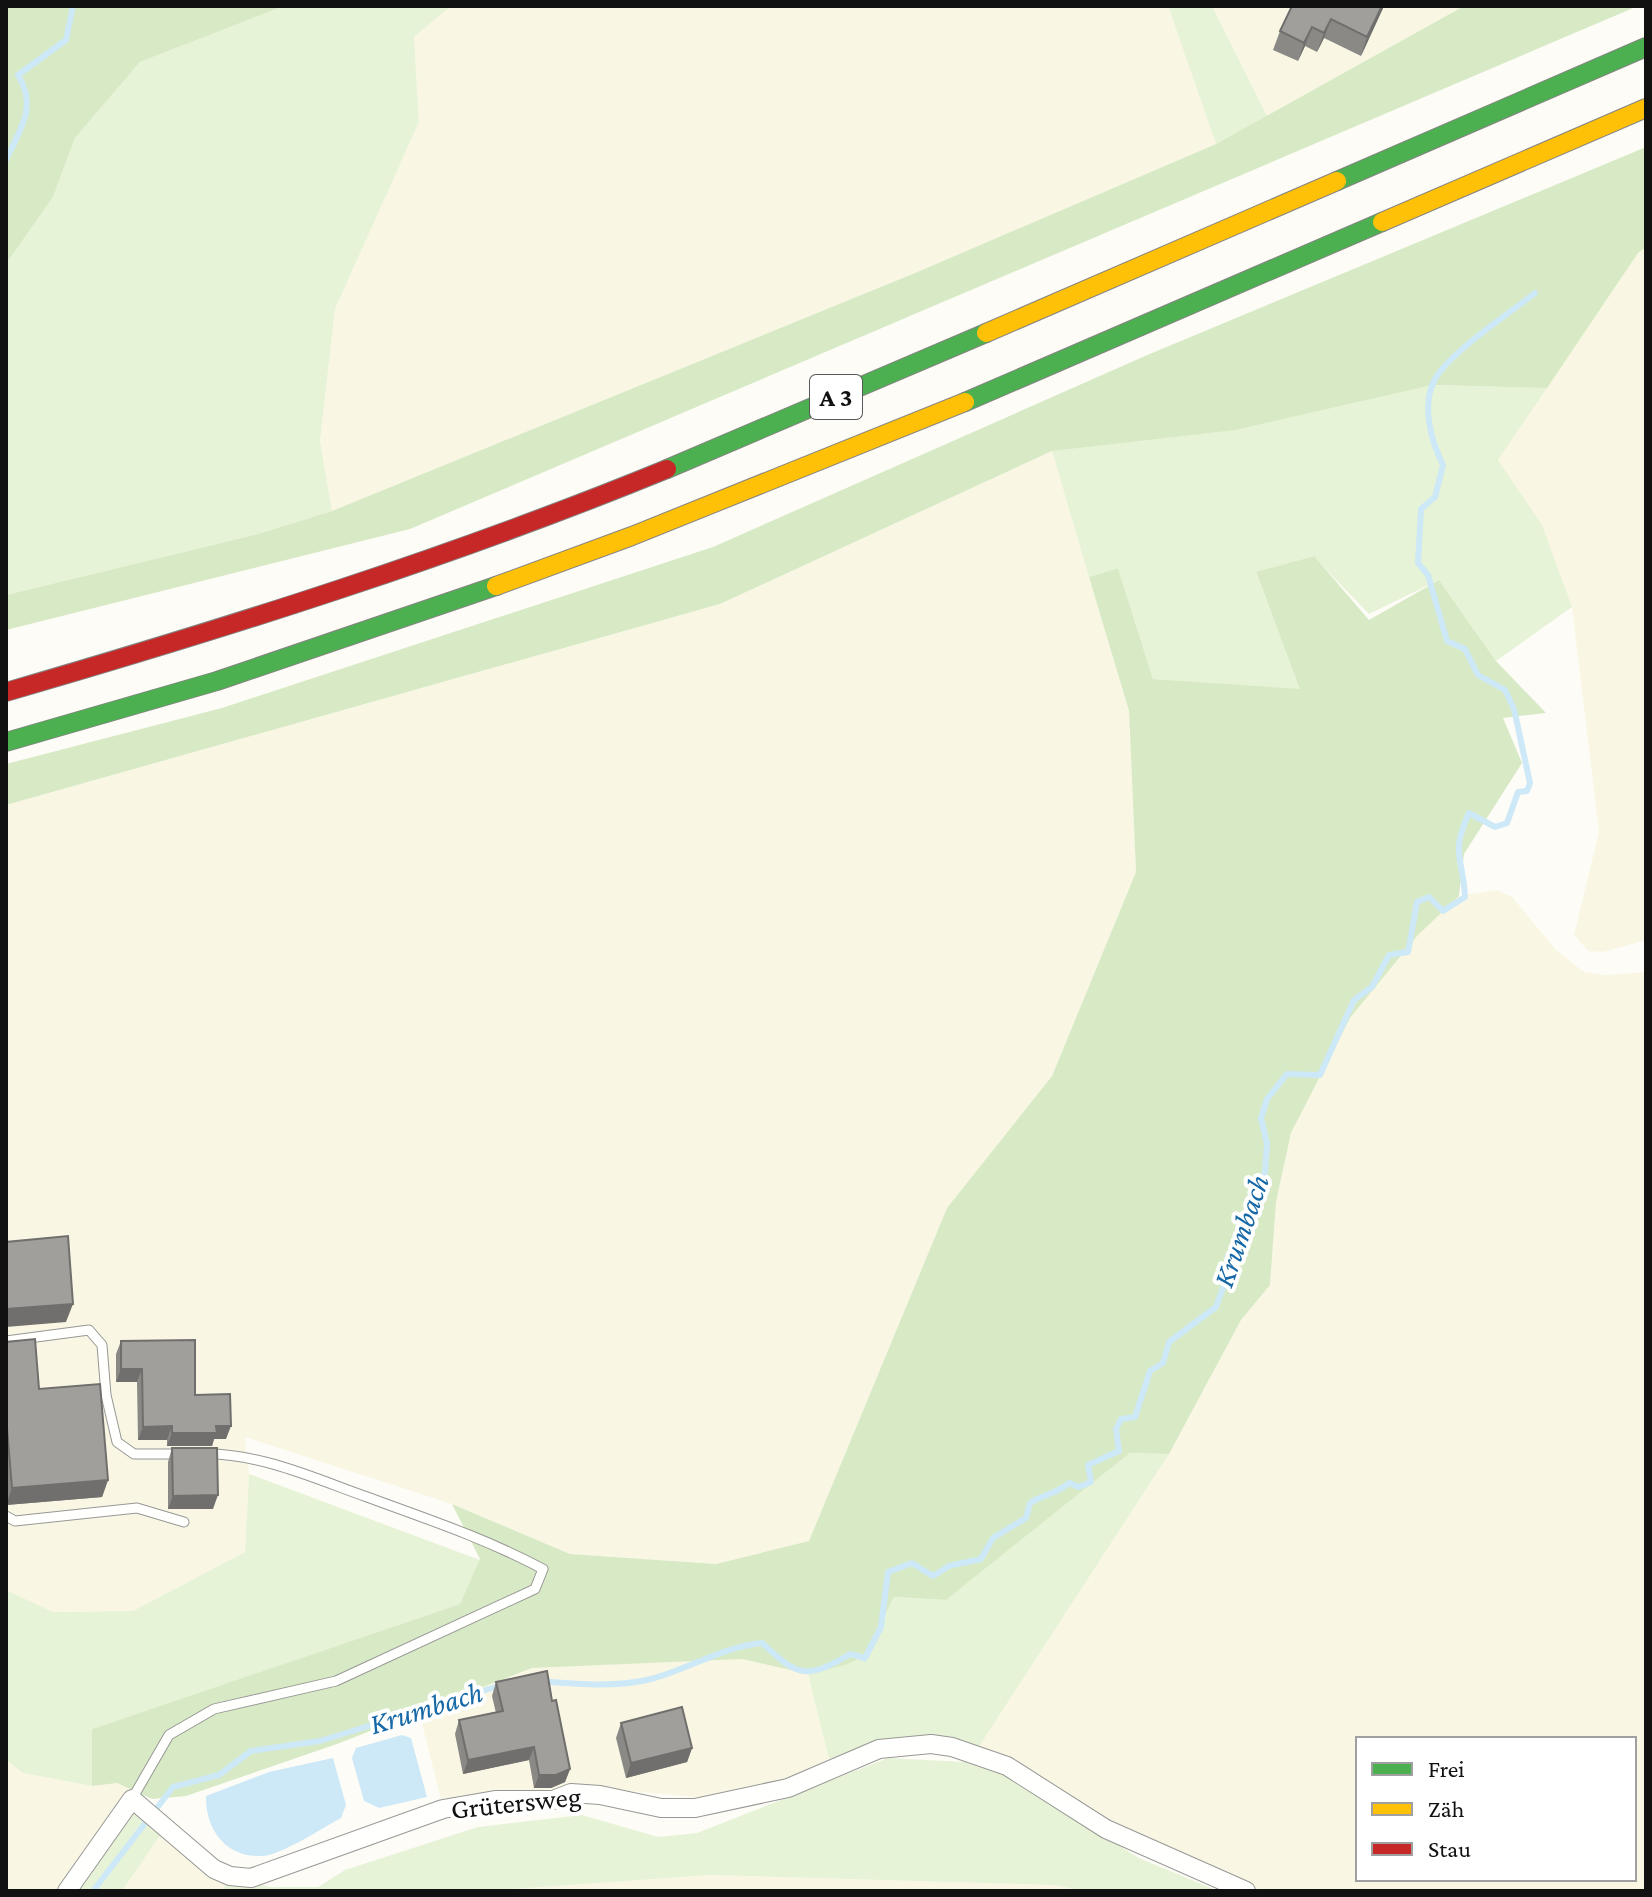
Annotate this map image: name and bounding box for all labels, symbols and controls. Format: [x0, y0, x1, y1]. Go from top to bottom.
road number: A 3 [810, 375, 862, 419]
water label: Krumbach [1206, 1170, 1275, 1291]
water label: Krumbach [365, 1675, 486, 1740]
legend [1356, 1737, 1636, 1881]
text: Frei [1428, 1755, 1465, 1782]
street label: Grütersweg [449, 1780, 583, 1825]
text: Zäh [1428, 1795, 1465, 1822]
text: Stau [1428, 1835, 1471, 1862]

